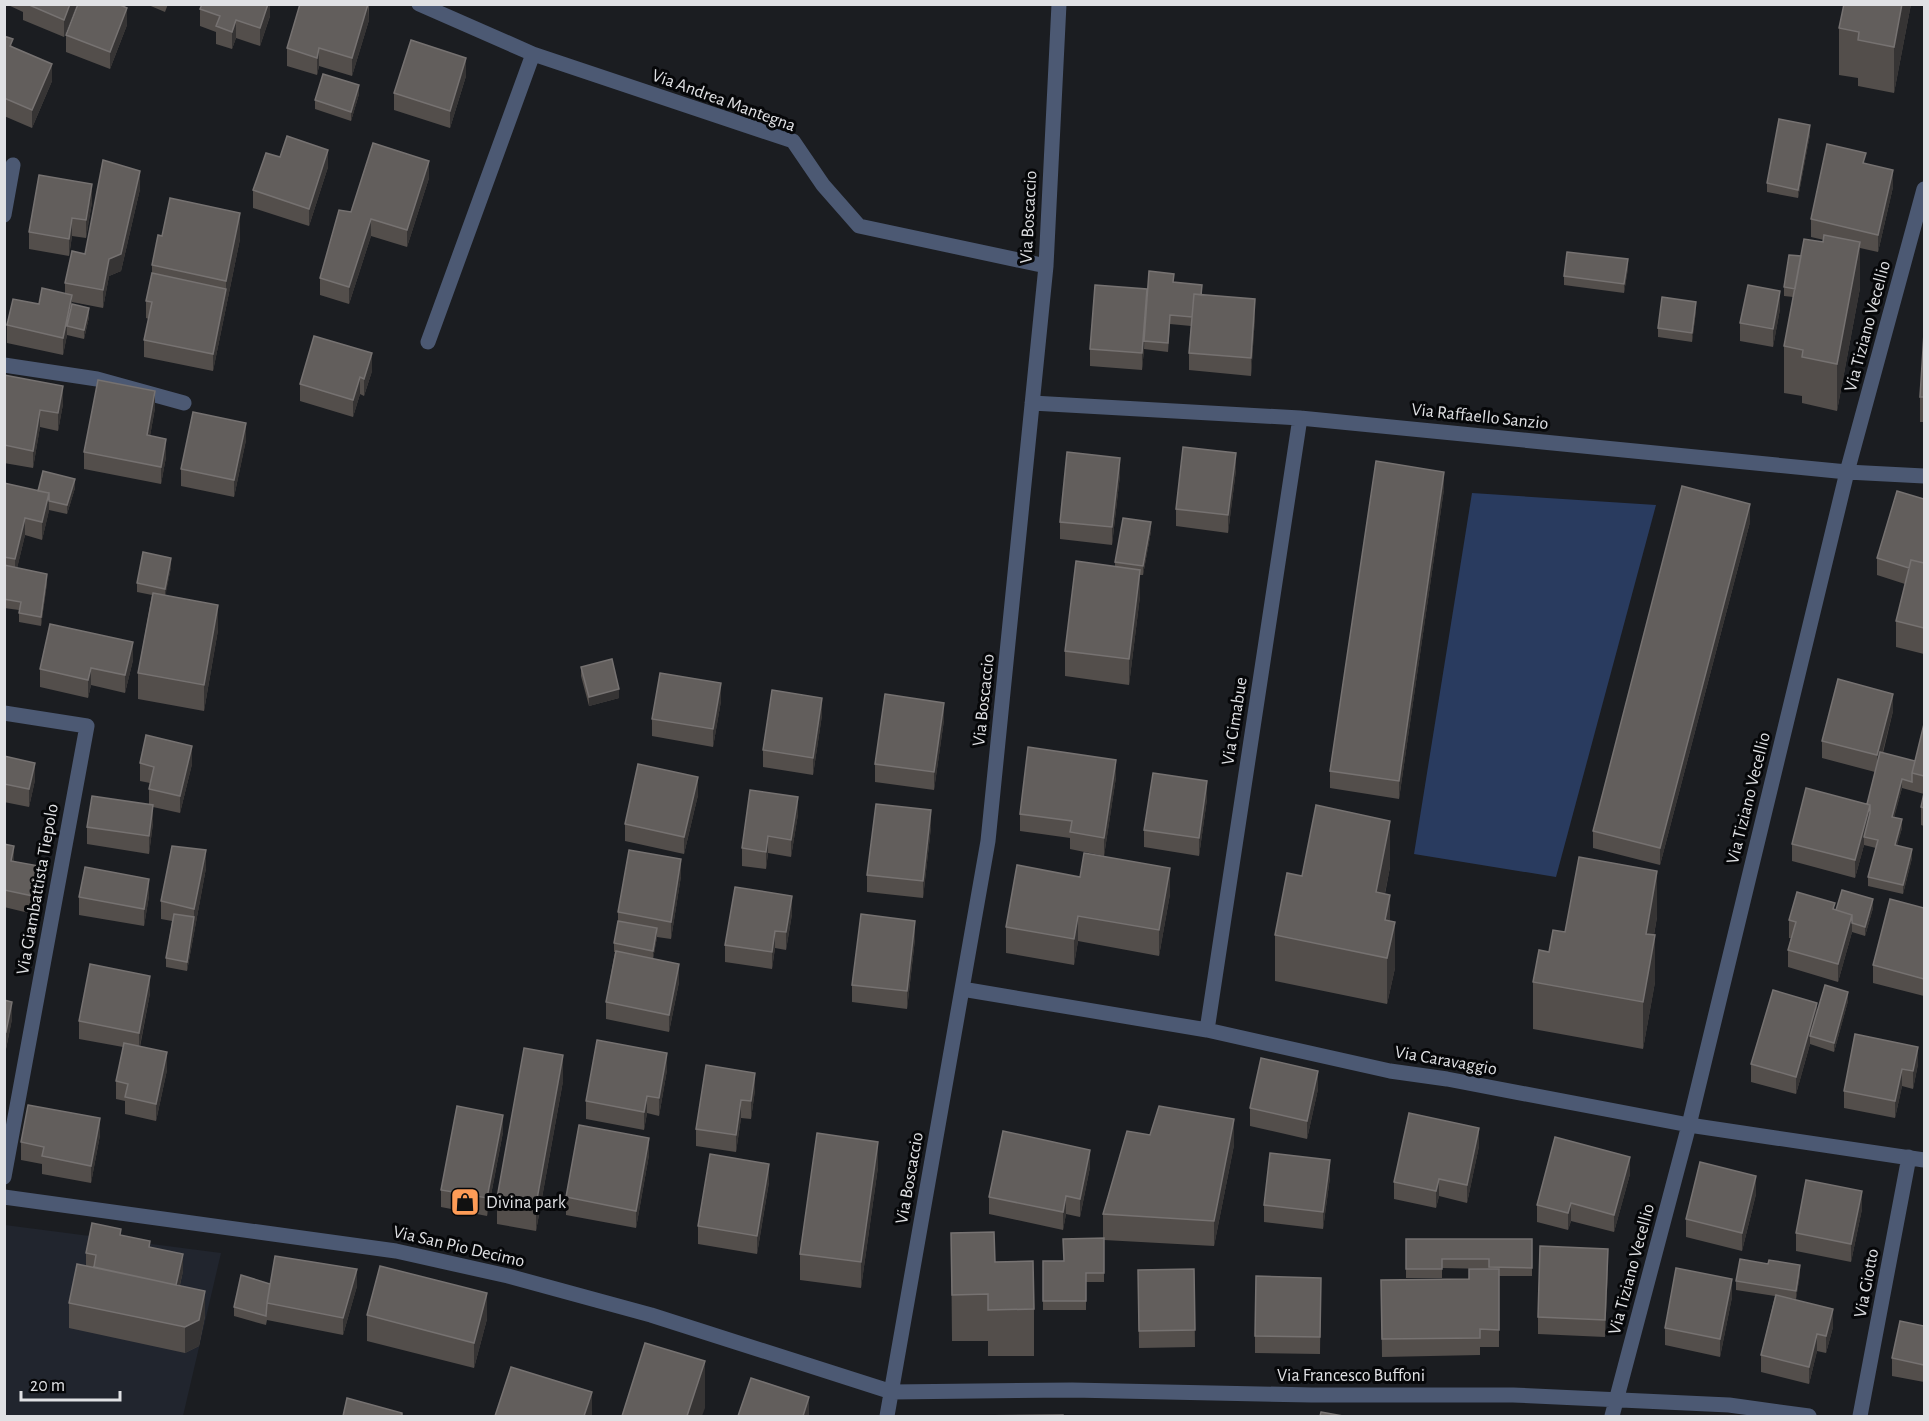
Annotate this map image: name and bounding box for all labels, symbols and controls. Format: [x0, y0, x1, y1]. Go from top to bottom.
street label: Via Andrea Mantegna [649, 67, 798, 135]
street label: Via Boscaccio [1018, 170, 1040, 264]
street label: Via Tiziano Vecellio [1842, 259, 1894, 394]
street label: Via Raffaello Sanzio [1410, 401, 1549, 433]
street label: Via Boscaccio [970, 653, 998, 747]
street label: Via Cimabue [1219, 676, 1251, 766]
street label: Via Tiziano Vecellio [1724, 730, 1774, 866]
street label: Via Giambattista Tiepolo [14, 802, 62, 976]
street label: Via Caravaggio [1393, 1043, 1498, 1079]
street label: Via Boscaccio [893, 1131, 927, 1225]
shop icon: Divina park [449, 1186, 481, 1218]
place label: Divina park [486, 1194, 567, 1212]
street label: Via Tiziano Vecellio [1606, 1202, 1658, 1337]
street label: Via San Pio Decimo [391, 1223, 526, 1271]
street label: Via Giotto [1851, 1247, 1883, 1319]
scale bar [21, 1364, 120, 1402]
street label: Via Francesco Buffoni [1277, 1367, 1425, 1385]
text: 20 m [30, 1377, 65, 1395]

